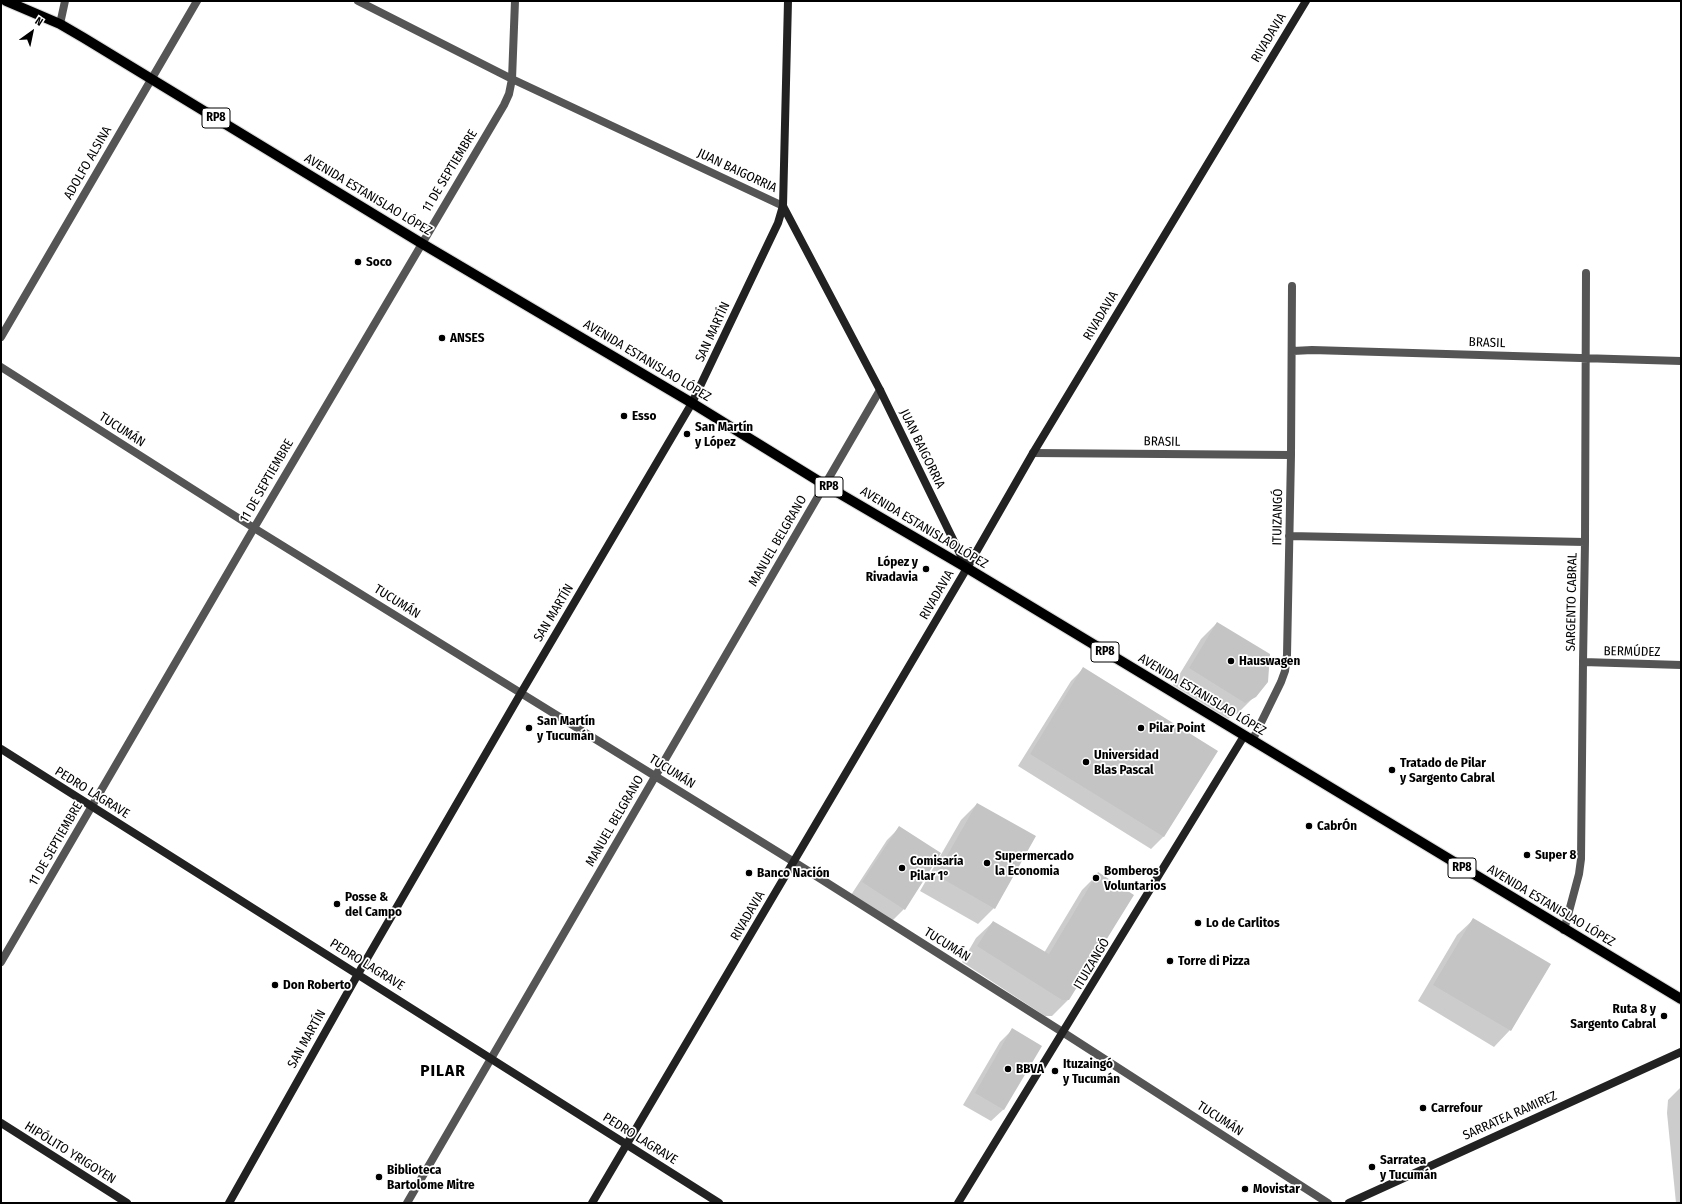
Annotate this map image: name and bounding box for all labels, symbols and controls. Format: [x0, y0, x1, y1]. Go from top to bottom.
street label: RIVADAVIA [1248, 11, 1290, 65]
north arrow [12, 12, 52, 52]
text: N [33, 14, 45, 29]
road number: RP8 [202, 108, 230, 128]
street label: ADOLFO ALSINA [61, 124, 115, 202]
street label: 11 DE SEPTIEMBRE [419, 127, 481, 215]
street label: JUAN BAIGORRIA [695, 146, 779, 196]
street label: AVENIDA ESTANISLAO LÓPEZ [301, 151, 435, 239]
place label: Soco [366, 254, 392, 270]
marker: Soco [353, 257, 363, 267]
street label: RIVADAVIA [1080, 289, 1122, 343]
street label: SAN MARTÍN [692, 300, 734, 364]
street label: AVENIDA ESTANISLAO LÓPEZ [580, 317, 714, 405]
place label: ANSES [450, 330, 484, 346]
marker: ANSES [437, 333, 447, 343]
street label: BRASIL [1468, 335, 1506, 351]
street label: JUAN BAIGORRIA [896, 407, 948, 491]
place label: Esso [632, 408, 656, 424]
street label: TUCUMÁN [96, 409, 148, 451]
marker: Esso [619, 411, 629, 421]
place label: San Martín y López [695, 419, 753, 450]
marker: San Martín y López [682, 429, 692, 439]
street label: BRASIL [1144, 434, 1180, 450]
street label: 11 DE SEPTIEMBRE [237, 436, 297, 526]
road number: RP8 [815, 477, 843, 497]
street label: AVENIDA ESTANISLAO LÓPEZ [857, 484, 991, 572]
street label: ITUIZANGÓ [1270, 488, 1286, 546]
street label: MANUEL BELGRANO [746, 493, 810, 589]
street label: SARGENTO CABRAL [1563, 553, 1581, 651]
place label: López y Rivadavia [866, 554, 918, 585]
marker: López y Rivadavia [921, 564, 931, 574]
street label: RIVADAVIA [917, 567, 957, 623]
street label: SAN MARTÍN [531, 581, 577, 645]
street label: TUCUMÁN [371, 582, 423, 622]
road number: RP8 [1091, 642, 1119, 662]
street label: BERMÚDEZ [1603, 644, 1661, 660]
street label: AVENIDA ESTANISLAO LÓPEZ [1135, 651, 1269, 739]
place label: Hauswagen [1239, 653, 1300, 669]
marker: Hauswagen [1226, 656, 1236, 666]
place label: San Martín y Tucumán [537, 713, 595, 744]
place label: Pilar Point [1149, 720, 1205, 736]
marker: San Martín y Tucumán [524, 723, 534, 733]
marker: Pilar Point [1136, 723, 1146, 733]
place label: Universidad Blas Pascal [1094, 747, 1159, 778]
street label: TUCUMÁN [646, 752, 698, 792]
place label: Tratado de Pilar y Sargento Cabral [1400, 755, 1495, 786]
marker: Universidad Blas Pascal [1081, 757, 1091, 767]
street label: PEDRO LAGRAVE [52, 764, 132, 822]
marker: Tratado de Pilar y Sargento Cabral [1387, 765, 1397, 775]
street label: MANUEL BELGRANO [583, 773, 647, 869]
street label: 11 DE SEPTIEMBRE [26, 799, 86, 889]
place label: CabrÓn [1317, 818, 1357, 834]
marker: CabrÓn [1304, 821, 1314, 831]
place label: Super 8 [1535, 847, 1576, 863]
place label: Supermercado la Economia [995, 848, 1074, 879]
marker: Super 8 [1522, 850, 1532, 860]
place label: Comisaría Pilar 1° [910, 853, 963, 884]
marker: Supermercado la Economia [982, 858, 992, 868]
road number: RP8 [1448, 858, 1476, 878]
street label: AVENIDA ESTANISLAO LÓPEZ [1484, 862, 1618, 950]
marker: Comisaría Pilar 1° [897, 863, 907, 873]
place label: Bomberos Voluntarios [1104, 863, 1166, 894]
place label: Banco Nación [757, 865, 830, 881]
marker: Banco Nación [744, 868, 754, 878]
marker: Bomberos Voluntarios [1091, 873, 1101, 883]
street label: RIVADAVIA [728, 888, 768, 944]
place label: Posse & del Campo [345, 889, 402, 920]
marker: Posse & del Campo [332, 899, 342, 909]
place label: Lo de Carlitos [1206, 915, 1280, 931]
marker: Lo de Carlitos [1193, 918, 1203, 928]
street label: TUCUMÁN [921, 925, 973, 965]
street label: PEDRO LAGRAVE [327, 936, 407, 994]
street label: ITUIZANGÓ [1071, 936, 1113, 992]
place label: Torre di Pizza [1178, 953, 1250, 969]
marker: Torre di Pizza [1165, 956, 1175, 966]
place label: Don Roberto [283, 977, 351, 993]
marker: Don Roberto [270, 980, 280, 990]
place label: Ruta 8 y Sargento Cabral [1570, 1001, 1656, 1032]
street label: SAN MARTÍN [285, 1007, 329, 1071]
marker: Ruta 8 y Sargento Cabral [1659, 1011, 1669, 1021]
place label: Ituzaingó y Tucumán [1063, 1056, 1120, 1087]
district label: PILAR [420, 1061, 466, 1081]
place label: BBVA [1016, 1061, 1044, 1077]
marker: BBVA [1003, 1064, 1013, 1074]
marker: Ituzaingó y Tucumán [1050, 1066, 1060, 1076]
street label: SARRATEA RAMIREZ [1461, 1088, 1559, 1144]
street label: TUCUMÁN [1194, 1098, 1246, 1140]
place label: Carrefour [1431, 1100, 1482, 1116]
marker: Carrefour [1418, 1103, 1428, 1113]
street label: PEDRO LAGRAVE [600, 1110, 680, 1168]
street label: HIPÓLITO YRIGOYEN [21, 1119, 119, 1187]
place label: Sarratea y Tucumán [1380, 1152, 1437, 1183]
place label: Biblioteca Bartolome Mitre [387, 1162, 475, 1193]
marker: Sarratea y Tucumán [1367, 1162, 1377, 1172]
marker: Biblioteca Bartolome Mitre [374, 1172, 384, 1182]
place label: Movistar [1253, 1181, 1300, 1197]
marker: Movistar [1240, 1184, 1250, 1194]

